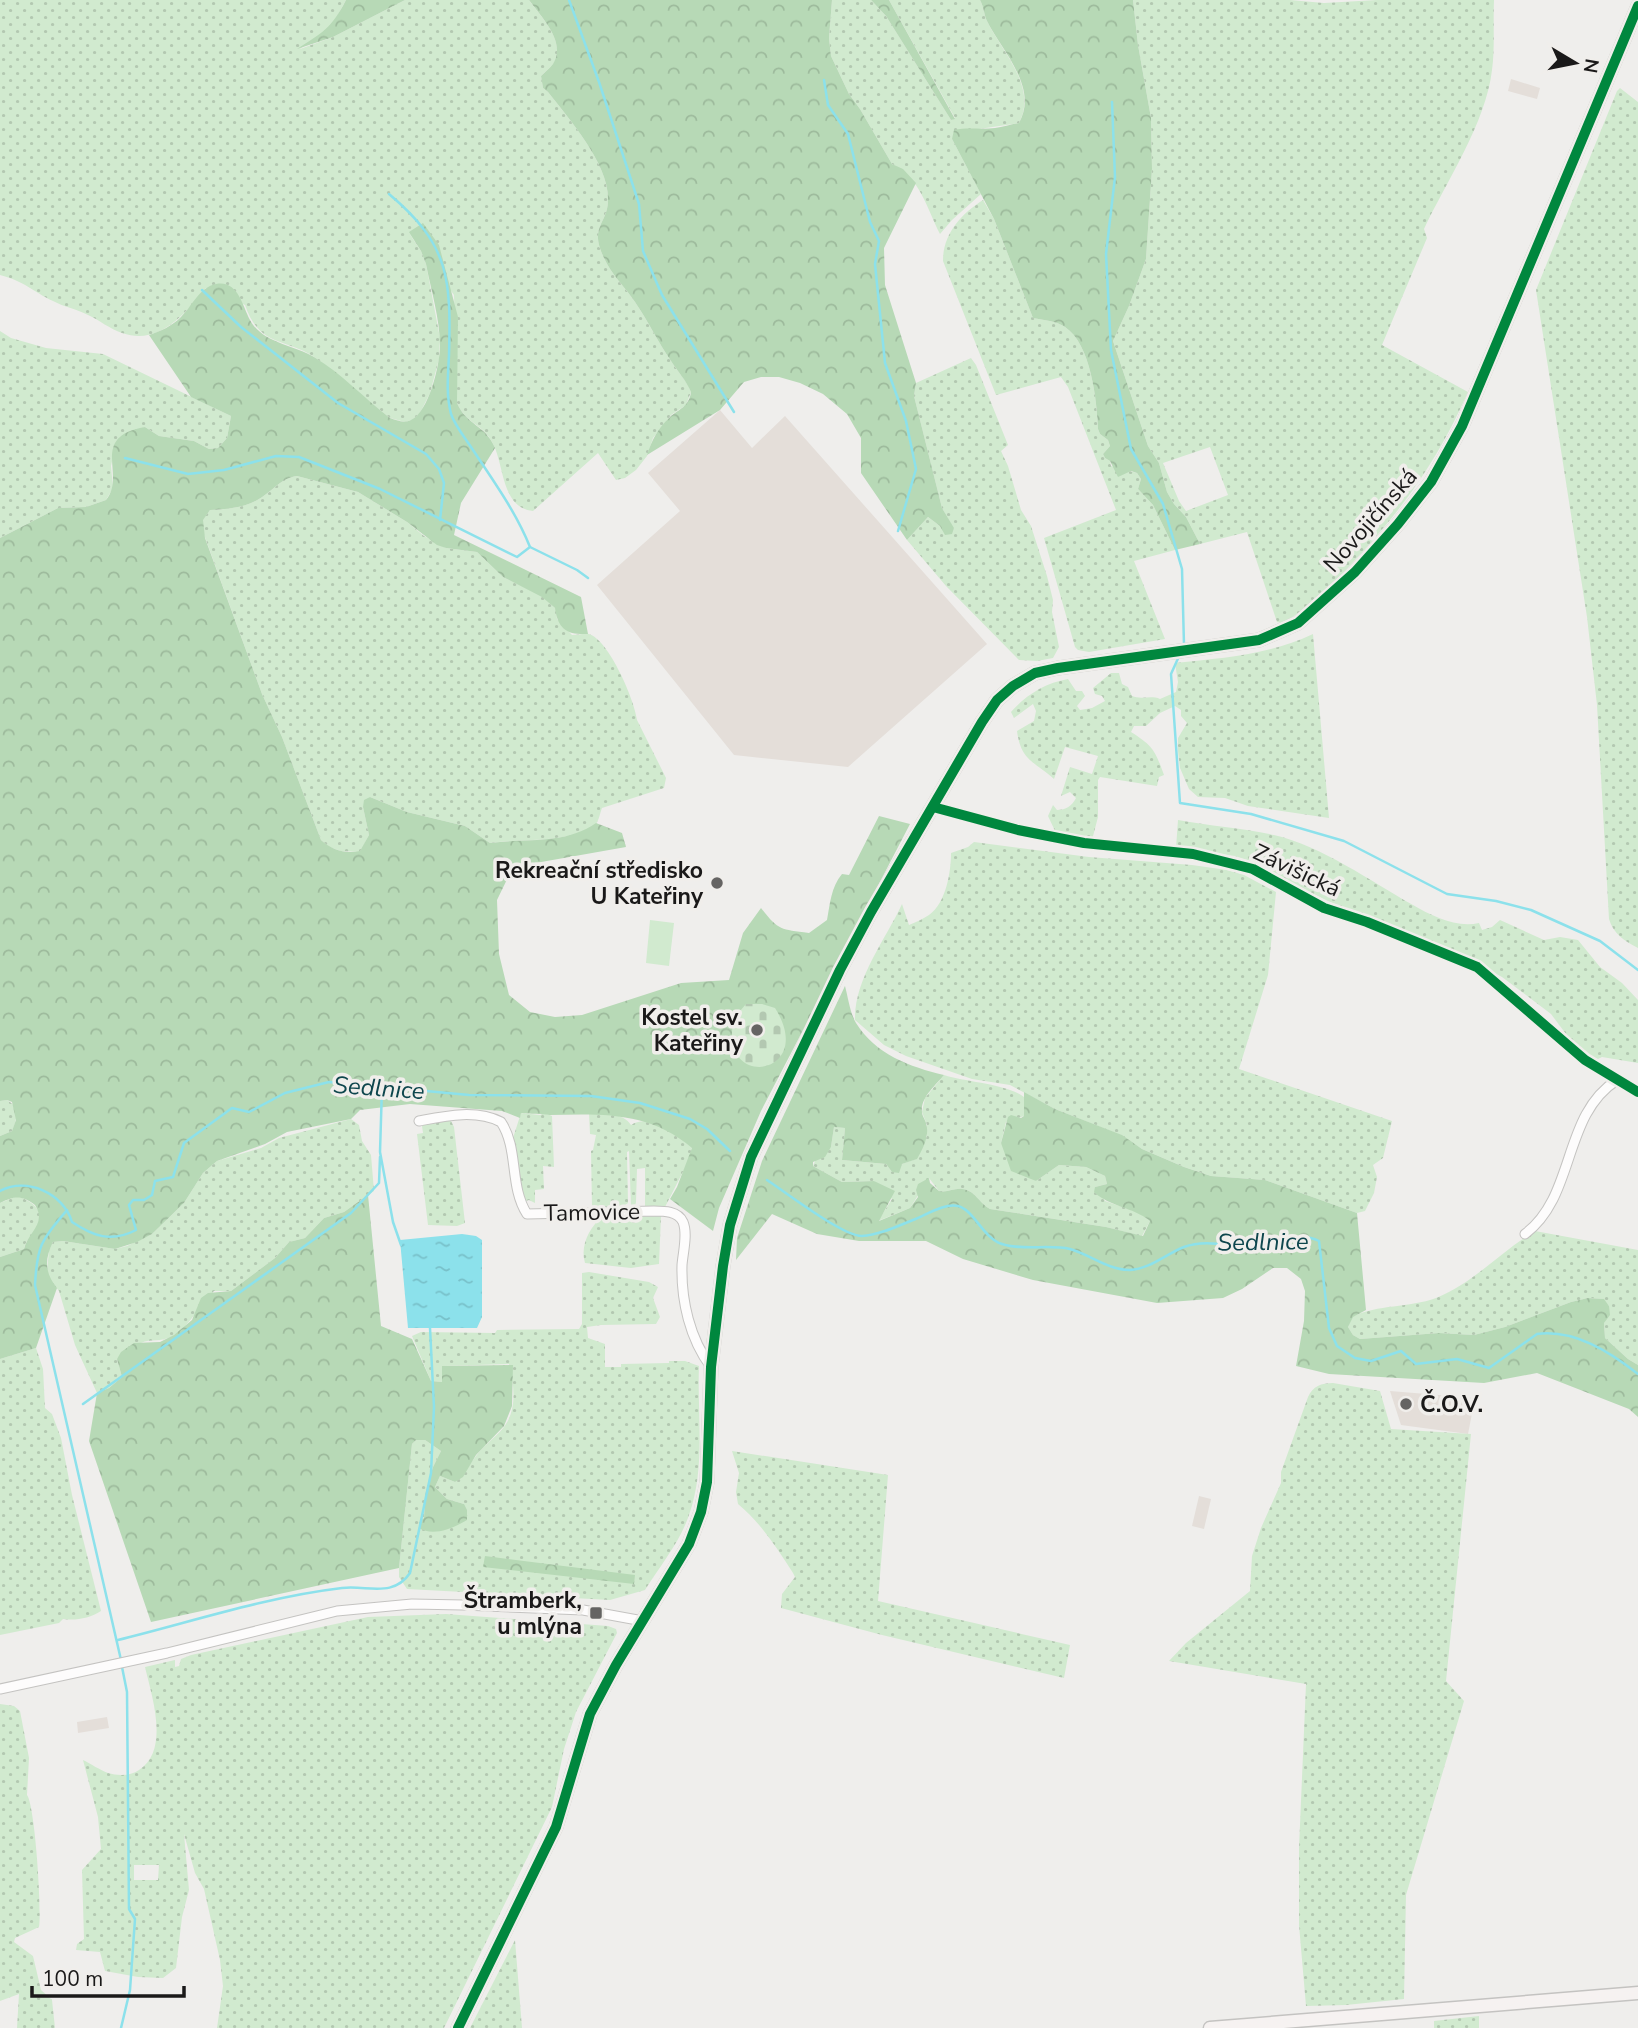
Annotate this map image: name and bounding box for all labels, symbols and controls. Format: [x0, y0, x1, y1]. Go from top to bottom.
north arrow [1540, 28, 1610, 98]
text: N [1577, 57, 1605, 75]
street label: Novojičínská [1317, 462, 1424, 579]
street label: Závišická [1248, 837, 1346, 904]
place label: Rekreační středisko U Kateřiny [495, 855, 704, 912]
marker: Rekreační středisko U Kateřiny [709, 875, 725, 891]
place label: Kostel sv. Kateřiny [641, 1002, 744, 1059]
marker: Kostel sv. Kateřiny [749, 1022, 765, 1038]
water label: Sedlnice [332, 1069, 426, 1107]
street label: Tamovice [544, 1196, 640, 1229]
water label: Sedlnice [1217, 1225, 1309, 1259]
place label: Č.O.V. [1420, 1389, 1483, 1420]
marker: Č.O.V. [1398, 1396, 1414, 1412]
place label: Štramberk, u mlýna [464, 1585, 582, 1642]
marker: Štramberk, u mlýna [588, 1605, 604, 1621]
scale bar [32, 1954, 184, 1998]
text: 100 m [42, 1965, 103, 1993]

